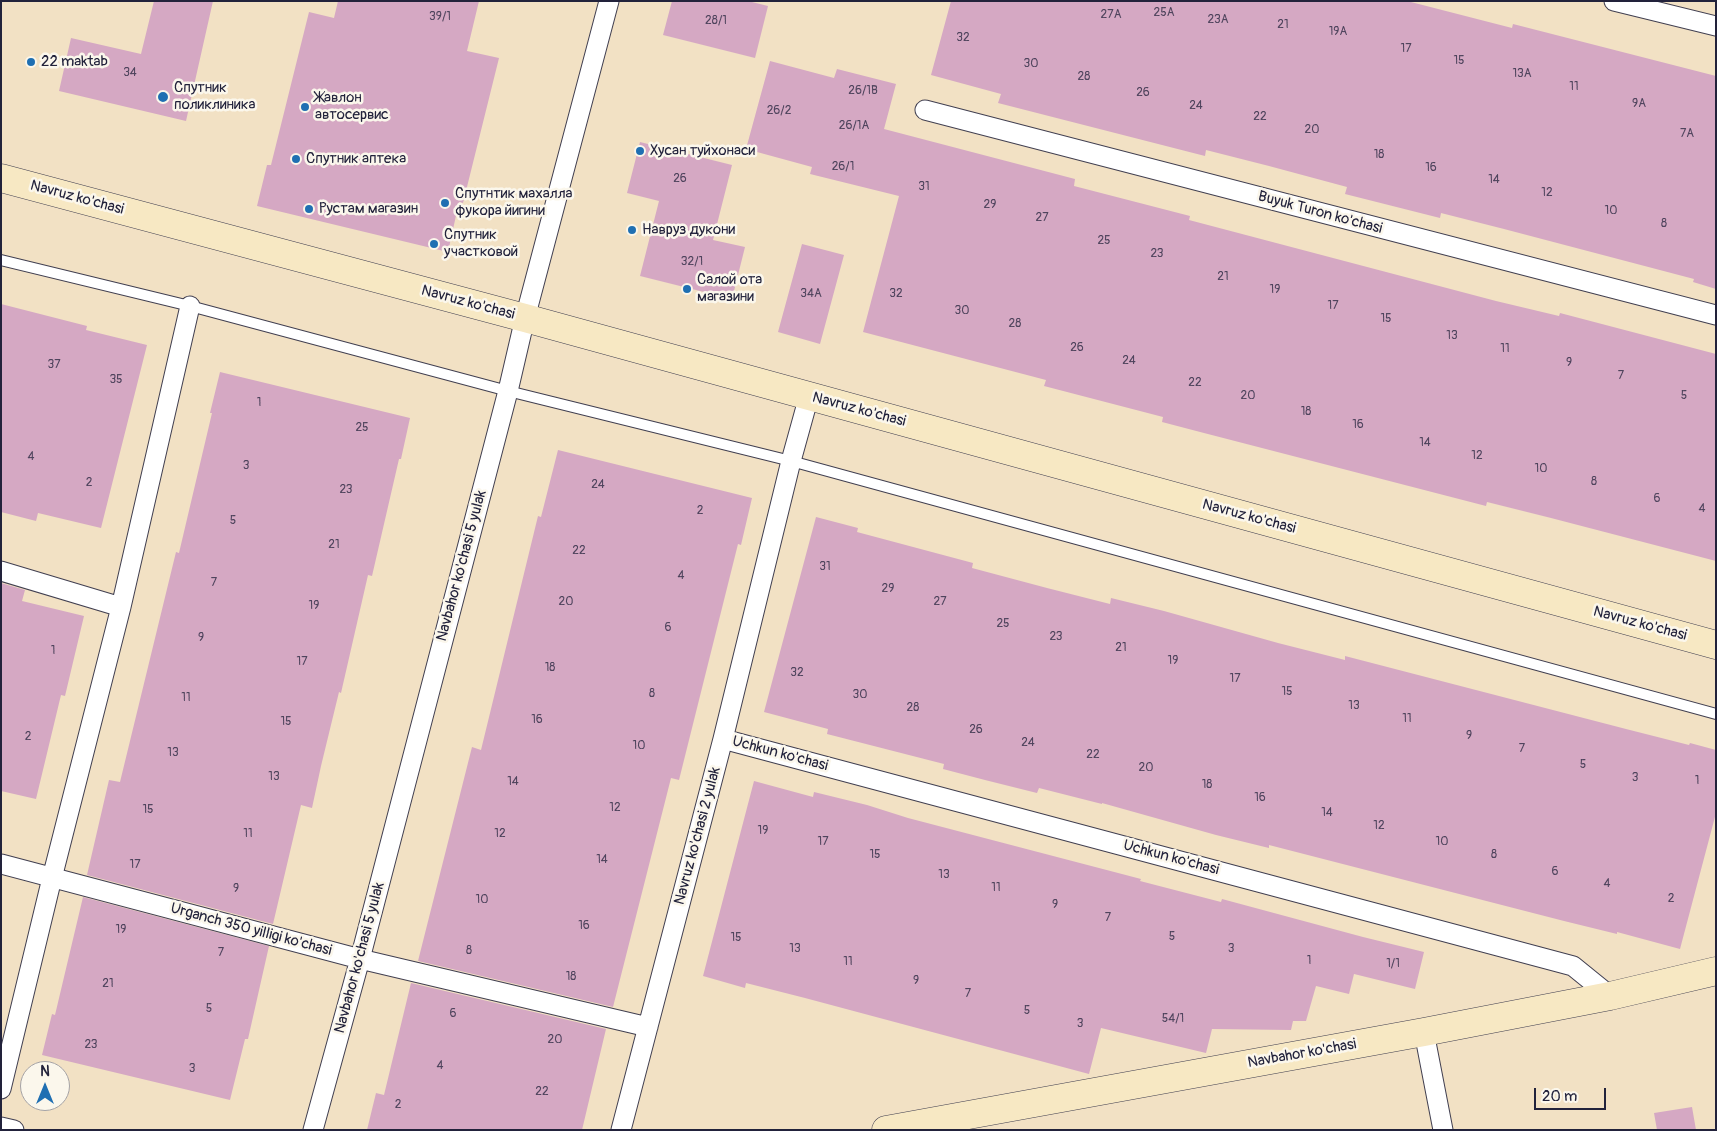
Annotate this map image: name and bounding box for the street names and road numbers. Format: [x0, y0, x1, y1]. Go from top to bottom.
street label: Navruz ko'chasi [28, 177, 126, 219]
street label: Buyuk Turon ko'chasi [1256, 188, 1384, 238]
street label: Navruz ko'chasi [419, 282, 517, 324]
street label: Navruz ko'chasi [810, 389, 908, 431]
street label: Navbahor ko'chasi 5 yulak [433, 489, 491, 643]
street label: Navruz ko'chasi [1200, 496, 1298, 538]
street label: Navruz ko'chasi [1591, 603, 1689, 645]
street label: Uchkun ko'chasi [730, 733, 830, 775]
street label: Navruz ko'chasi 2 yulak [671, 765, 725, 907]
street label: Uchkun ko'chasi [1121, 837, 1221, 879]
street label: Navbahor ko'chasi 5 yulak [331, 881, 389, 1035]
street label: Urganch 350 yilligi ko'chasi [168, 900, 334, 960]
street label: Navbahor ko'chasi [1246, 1036, 1358, 1072]

